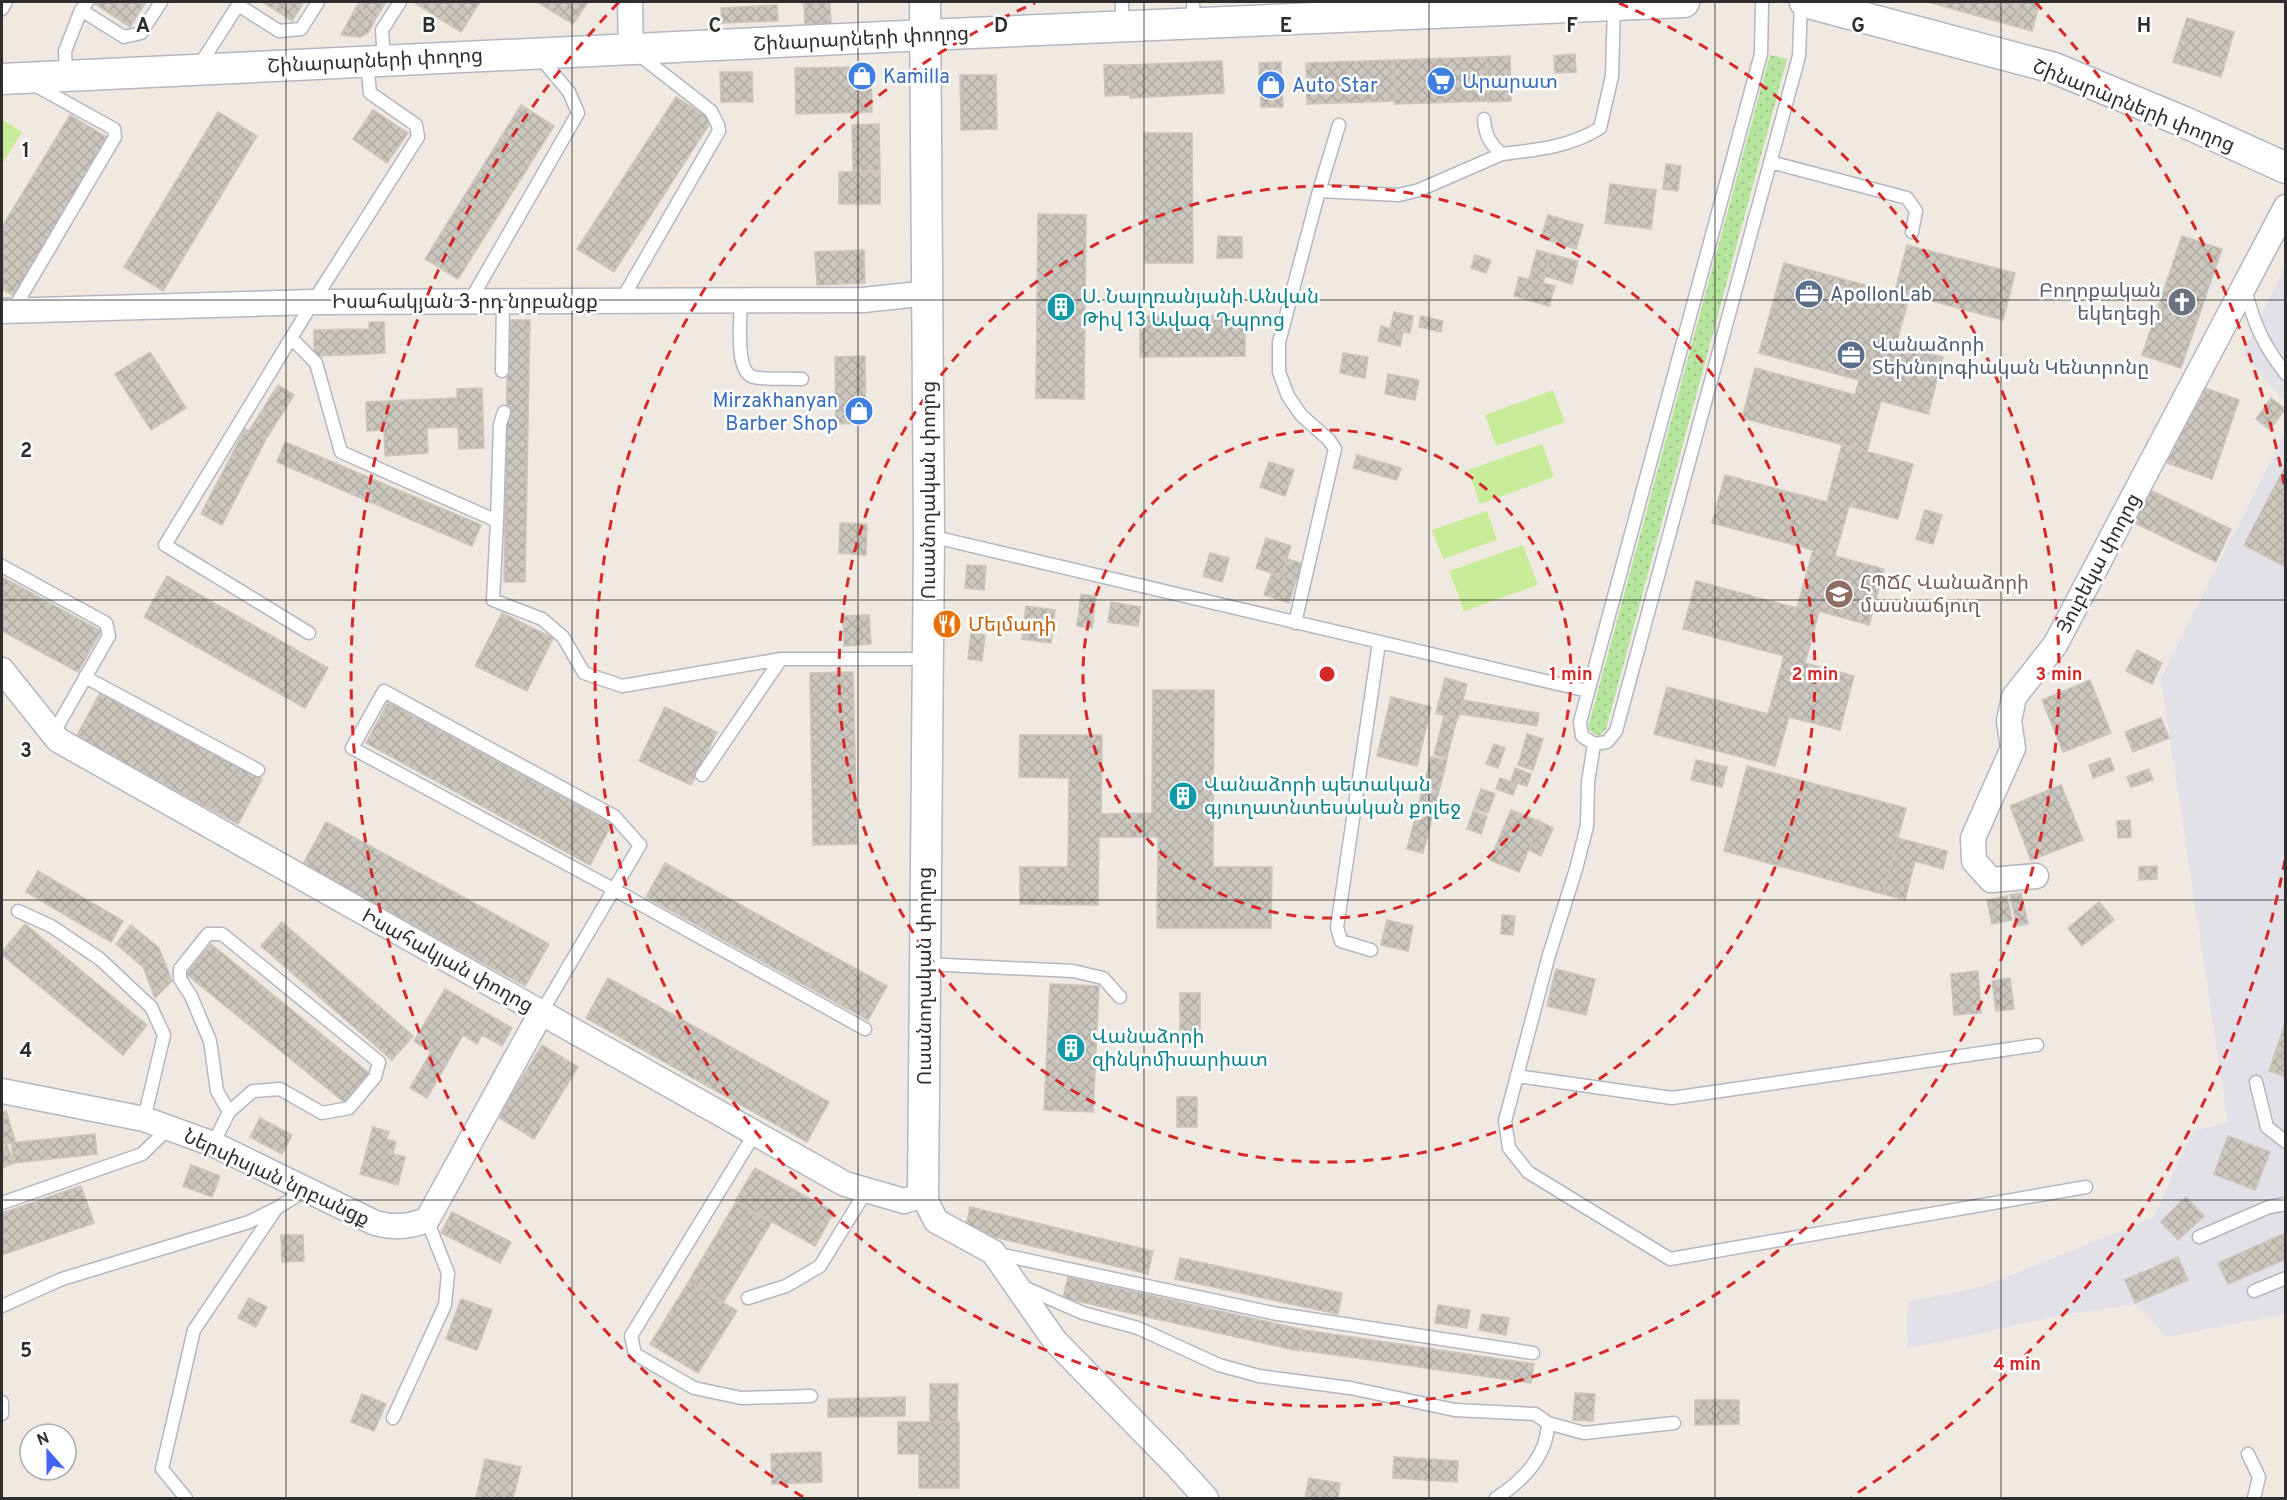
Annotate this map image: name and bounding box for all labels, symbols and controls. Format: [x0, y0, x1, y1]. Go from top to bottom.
text: A [136, 14, 150, 40]
text: B [422, 14, 436, 40]
text: C [709, 14, 721, 40]
text: D [994, 14, 1008, 40]
text: E [1280, 14, 1292, 40]
text: F [1566, 14, 1578, 40]
text: G [1851, 14, 1865, 40]
text: H [2137, 14, 2151, 40]
street label: Շինարարների փողոց [753, 21, 970, 59]
street label: Շինարարների փողոց [267, 43, 484, 81]
street label: Շինարարների փողոց [2028, 54, 2238, 159]
shop icon: Kamilla [846, 60, 878, 92]
place label: Kamilla [883, 65, 950, 91]
supermarket icon: Արարատ [1425, 65, 1457, 97]
shop icon: Auto Star [1255, 69, 1287, 101]
place label: Արարատ [1462, 70, 1558, 96]
place label: Auto Star [1292, 74, 1378, 100]
text: 1 [22, 139, 30, 165]
office icon: ApollonLab [1793, 278, 1825, 310]
place label: Բողոքական եկեղեցի [2039, 279, 2161, 328]
place label: ApollonLab [1830, 283, 1932, 309]
place label: Ս. Նալղռանյանի Անվան Թիվ 13 Ավագ Դպրոց [1082, 285, 1319, 334]
church icon: Բողոքական եկեղեցի [2166, 286, 2198, 318]
street label: Իսահակյան 3-րդ նրբանցք [332, 290, 598, 316]
building icon: Ս. Նալղռանյանի Անվան Թիվ 13 Ավագ Դպրոց [1045, 291, 1077, 323]
place label: Վանաձորի Տեխնոլոգիական Կենտրոնը [1872, 333, 2149, 382]
office icon: Վանաձորի Տեխնոլոգիական Կենտրոնը [1835, 339, 1867, 371]
street label: Ուսանողական փողոց [917, 381, 943, 599]
place label: Mirzakhanyan Barber Shop [712, 389, 838, 438]
shop icon: Mirzakhanyan Barber Shop [843, 395, 875, 427]
text: 2 [20, 439, 32, 465]
street label: Յուբեկա փողոց [2052, 489, 2148, 639]
place label: ՀՊՃՀ Վանաձորի մասնաճյուղ [1860, 571, 2029, 620]
school or university icon: ՀՊՃՀ Վանաձորի մասնաճյուղ [1823, 578, 1855, 610]
restaurant icon: Մելմադի [931, 608, 963, 640]
place label: Մելմադի [968, 613, 1057, 639]
centre of rings [1317, 664, 1337, 684]
text: 1 min [1549, 664, 1593, 687]
text: 2 min [1791, 664, 1839, 687]
text: 3 min [2036, 664, 2082, 687]
text: 3 [20, 739, 32, 765]
place label: Վանաձորի պետական գյուղատնտեսական քոլեջ [1204, 773, 1461, 822]
building icon: Վանաձորի պետական գյուղատնտեսական քոլեջ [1167, 780, 1199, 812]
street label: Ուսանողական փողոց [913, 867, 939, 1085]
street label: Իսահակյան փողոց [357, 904, 537, 1020]
place label: Վանաձորի զինկոմիսարիատ [1092, 1025, 1268, 1074]
building icon: Վանաձորի զինկոմիսարիատ [1055, 1032, 1087, 1064]
text: 4 [20, 1039, 32, 1065]
street label: Ներսիսյան նրբանցք [179, 1124, 374, 1233]
text: 5 [20, 1339, 32, 1365]
text: 4 min [1993, 1354, 2041, 1377]
north arrow [18, 1422, 78, 1482]
text: N [34, 1428, 52, 1451]

